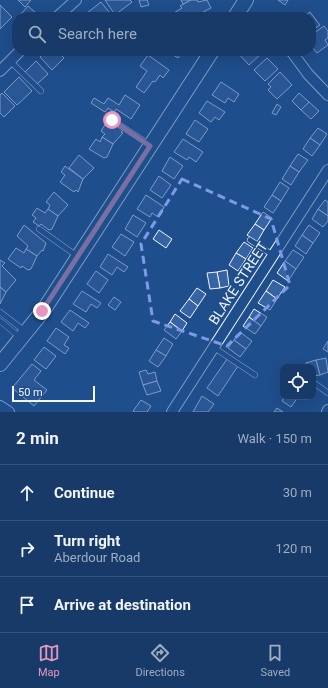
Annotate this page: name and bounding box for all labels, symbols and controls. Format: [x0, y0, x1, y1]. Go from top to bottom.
search box [12, 12, 316, 56]
icon: search [26, 23, 48, 45]
text: Search here [58, 25, 137, 43]
route start [103, 111, 121, 129]
street label: BLAKE STREET [205, 238, 271, 327]
route end [33, 302, 51, 320]
map controls [280, 364, 316, 400]
button: locate [280, 364, 316, 400]
scale bar [12, 384, 95, 403]
text: 50 m [18, 386, 43, 399]
text: 2 min [16, 428, 59, 448]
text: Walk · 150 m [237, 431, 312, 446]
icon: ahead [16, 482, 38, 504]
text: Continue [54, 484, 115, 502]
text: 30 m [283, 485, 312, 500]
text: Turn right [54, 532, 120, 550]
icon: right [16, 538, 38, 560]
text: 120 m [275, 541, 312, 556]
text: Aberdour Road [54, 550, 140, 565]
icon: arrive [16, 594, 38, 616]
text: Arrive at destination [54, 596, 191, 614]
tab: Map [38, 642, 60, 679]
tab: Directions [135, 642, 185, 679]
tab: Saved [260, 642, 290, 679]

